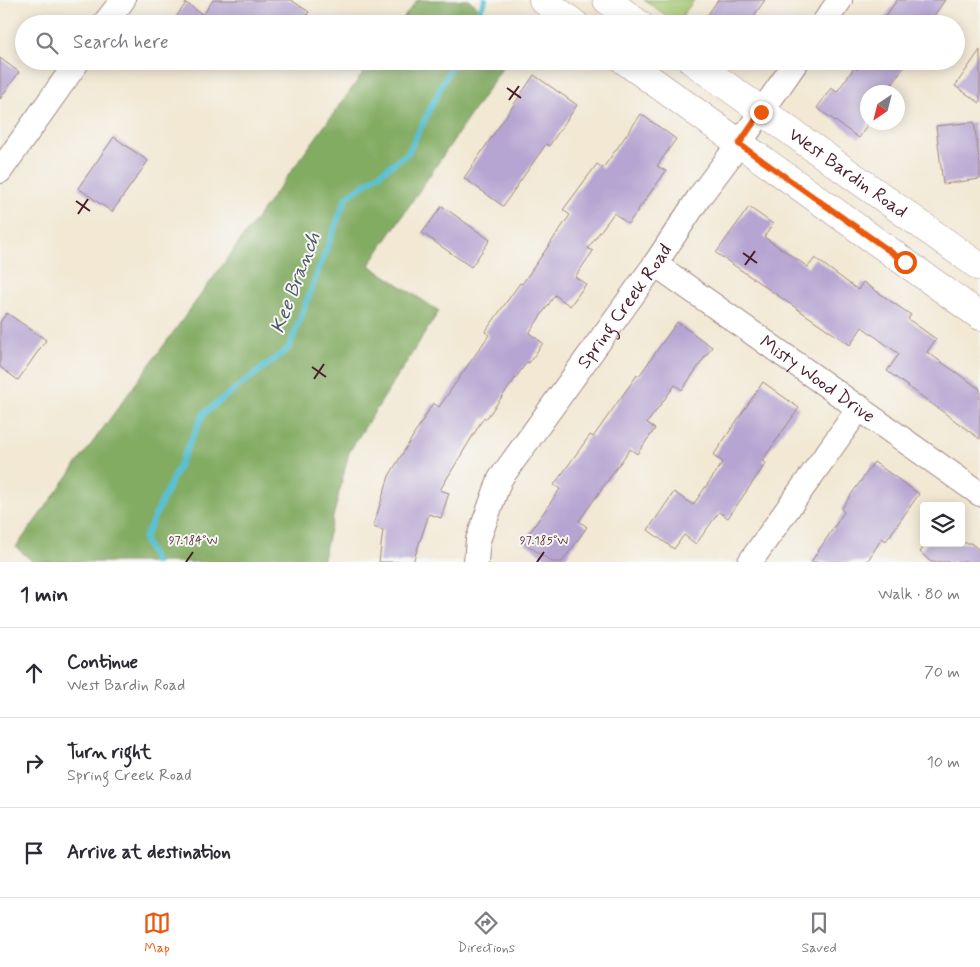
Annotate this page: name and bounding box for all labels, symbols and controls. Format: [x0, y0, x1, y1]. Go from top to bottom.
search box [15, 15, 965, 70]
icon: search [33, 29, 61, 57]
text: Search here [73, 30, 169, 55]
north arrow [860, 85, 905, 130]
route end [750, 101, 773, 124]
street label: West Bardin Road [784, 122, 913, 224]
water label: Kee Branch [264, 228, 328, 337]
street label: Spring Creek Road [571, 239, 678, 374]
route start [894, 251, 917, 274]
street label: Misty Wood Drive [755, 329, 880, 428]
map controls [920, 502, 965, 547]
button: layers [920, 502, 965, 547]
text: 97.184°W [169, 533, 217, 549]
text: 97.185°W [520, 533, 568, 549]
text: 1 min [20, 581, 68, 609]
text: Walk · 80 m [878, 584, 960, 605]
text: Continue [67, 650, 138, 675]
icon: ahead [20, 659, 48, 687]
text: 70 m [924, 662, 960, 683]
text: West Bardin Road [67, 675, 185, 696]
text: Turn right [67, 740, 151, 765]
icon: right [20, 749, 48, 777]
text: 10 m [927, 752, 960, 773]
text: Spring Creek Road [67, 765, 192, 786]
icon: arrive [20, 839, 48, 867]
text: Arrive at destination [67, 840, 231, 865]
tab: Map [143, 909, 171, 957]
tab: Directions [458, 909, 515, 957]
tab: Saved [801, 909, 837, 957]

